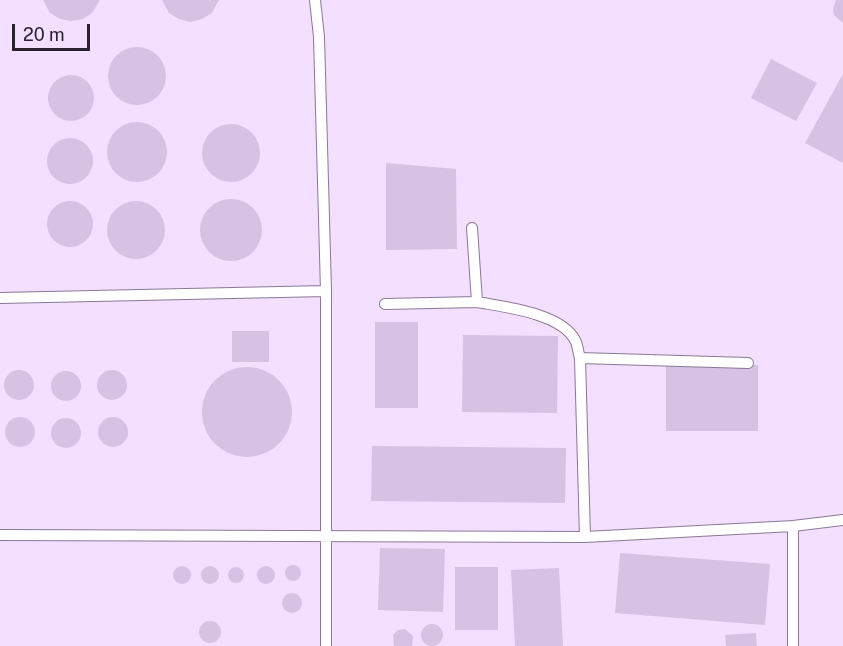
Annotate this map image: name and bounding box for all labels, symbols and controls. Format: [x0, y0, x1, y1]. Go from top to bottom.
scale bar [15, 12, 93, 50]
text: 20 m [23, 24, 65, 45]

